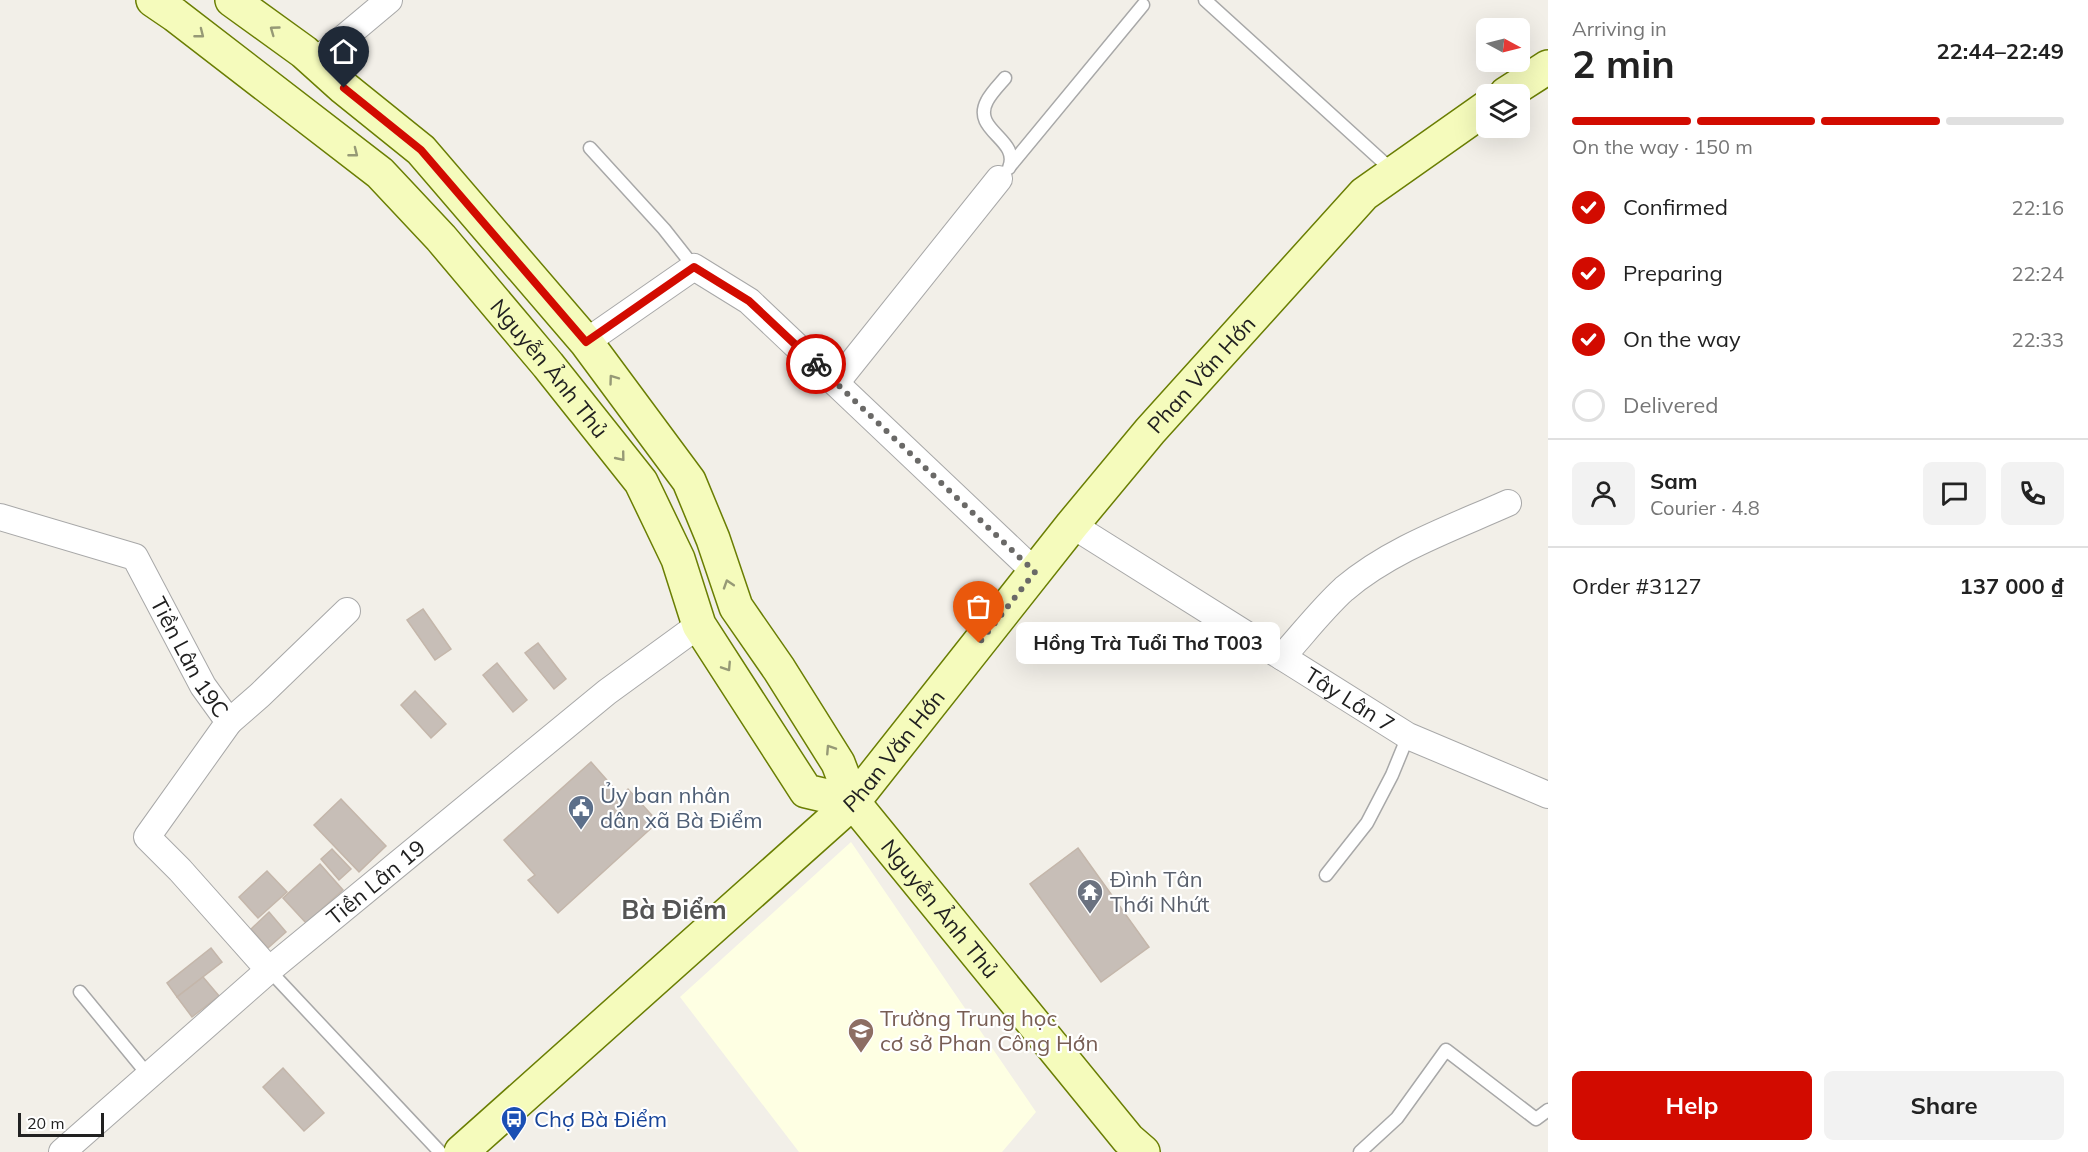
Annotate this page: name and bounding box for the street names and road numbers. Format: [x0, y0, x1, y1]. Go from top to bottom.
street label: Nguyễn Ảnh Thủ [484, 293, 614, 443]
street label: Phan Văn Hớn [1141, 310, 1261, 439]
street label: Tiền Lân 19C [145, 592, 235, 723]
street label: Tây Lân 7 [1300, 661, 1400, 738]
street label: Phan Văn Hớn [837, 684, 951, 818]
street label: Tiền Lân 19 [321, 833, 431, 931]
street label: Nguyễn Ảnh Thủ [875, 833, 1005, 984]

